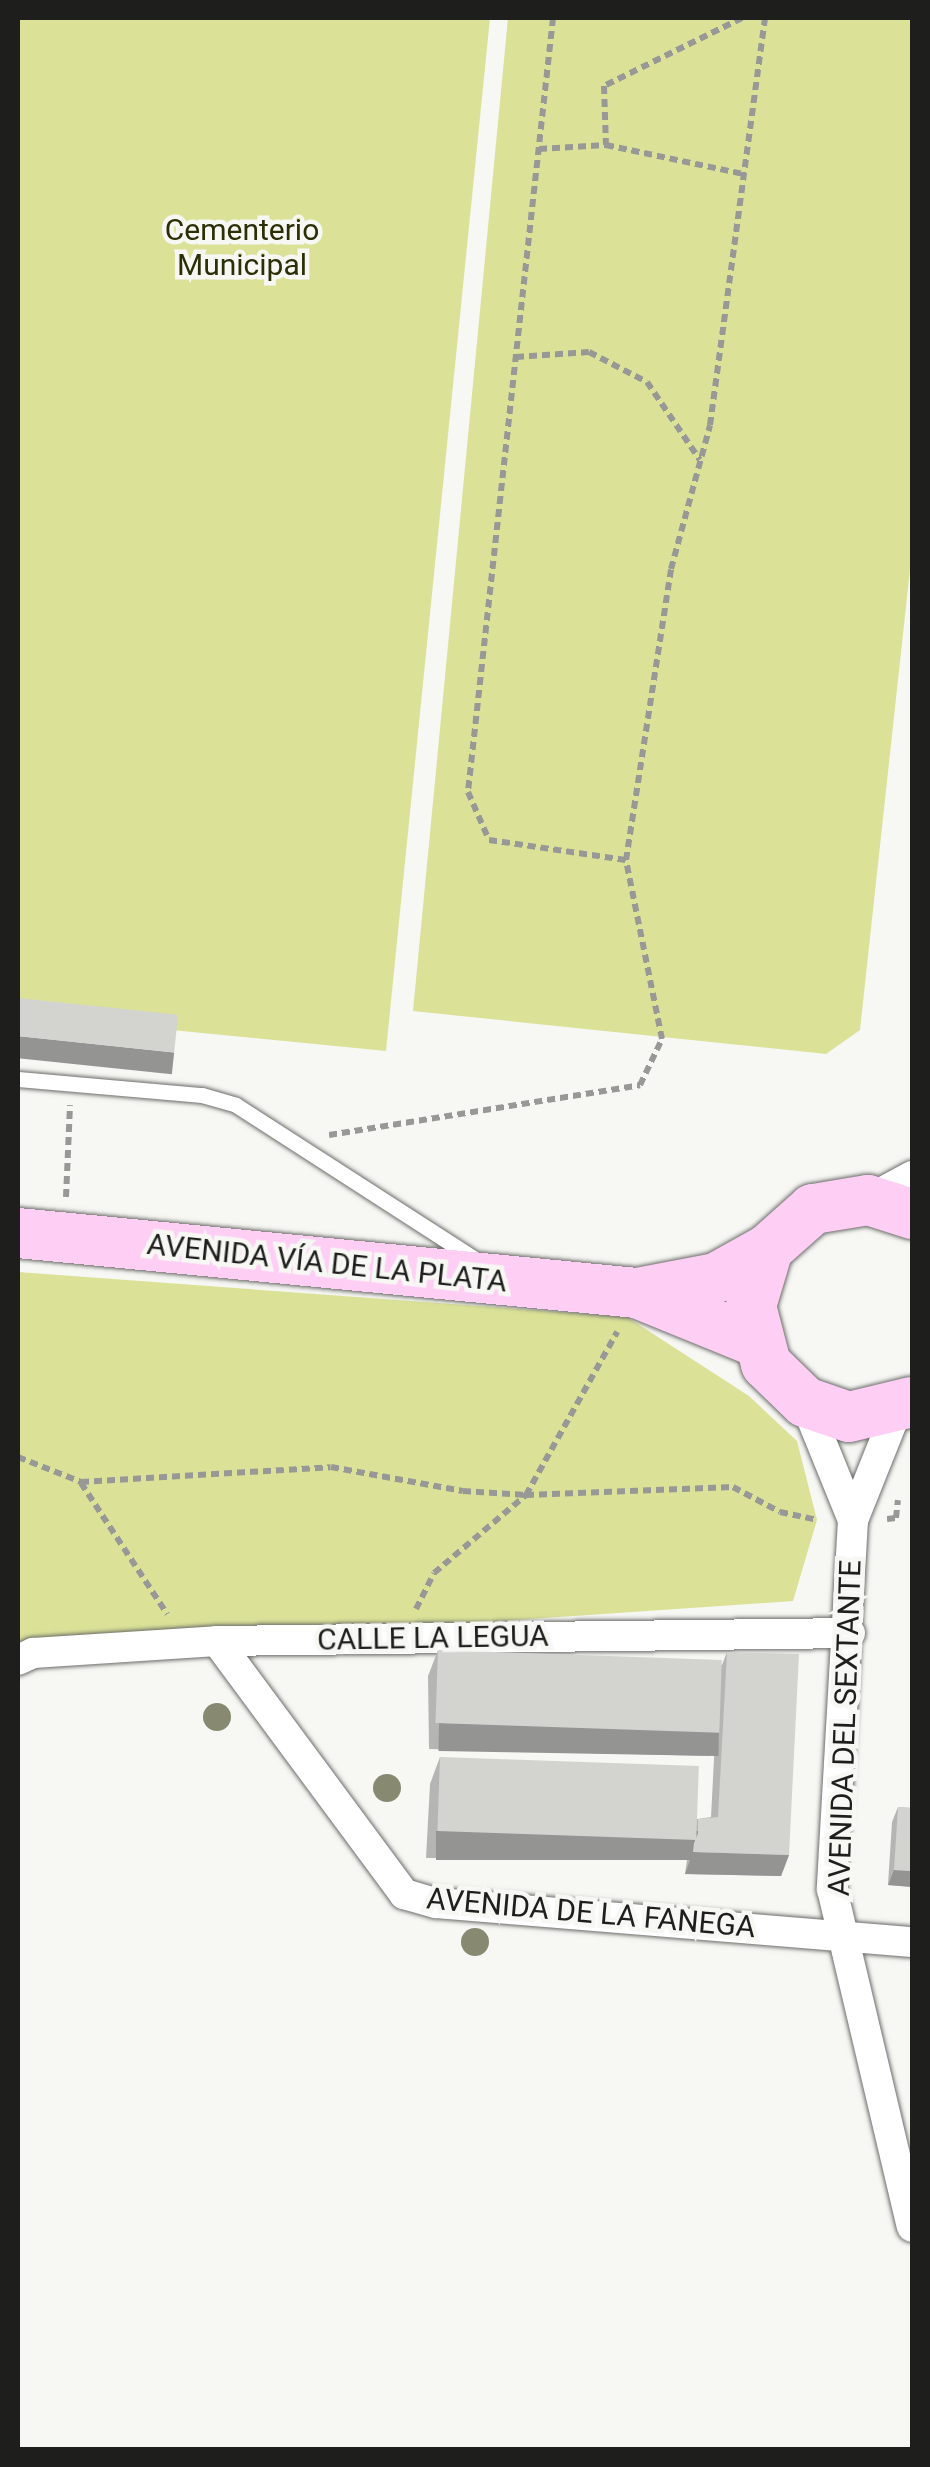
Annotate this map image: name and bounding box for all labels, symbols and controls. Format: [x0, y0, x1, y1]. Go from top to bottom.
park label: Cementerio Municipal [165, 212, 319, 282]
street label: AVENIDA VÍA DE LA PLATA [145, 1226, 509, 1300]
street label: AVENIDA DEL SEXTANTE [821, 1559, 869, 1897]
street label: CALLE LA LEGUA [317, 1618, 549, 1658]
street label: AVENIDA DE LA FANEGA [425, 1881, 757, 1945]

